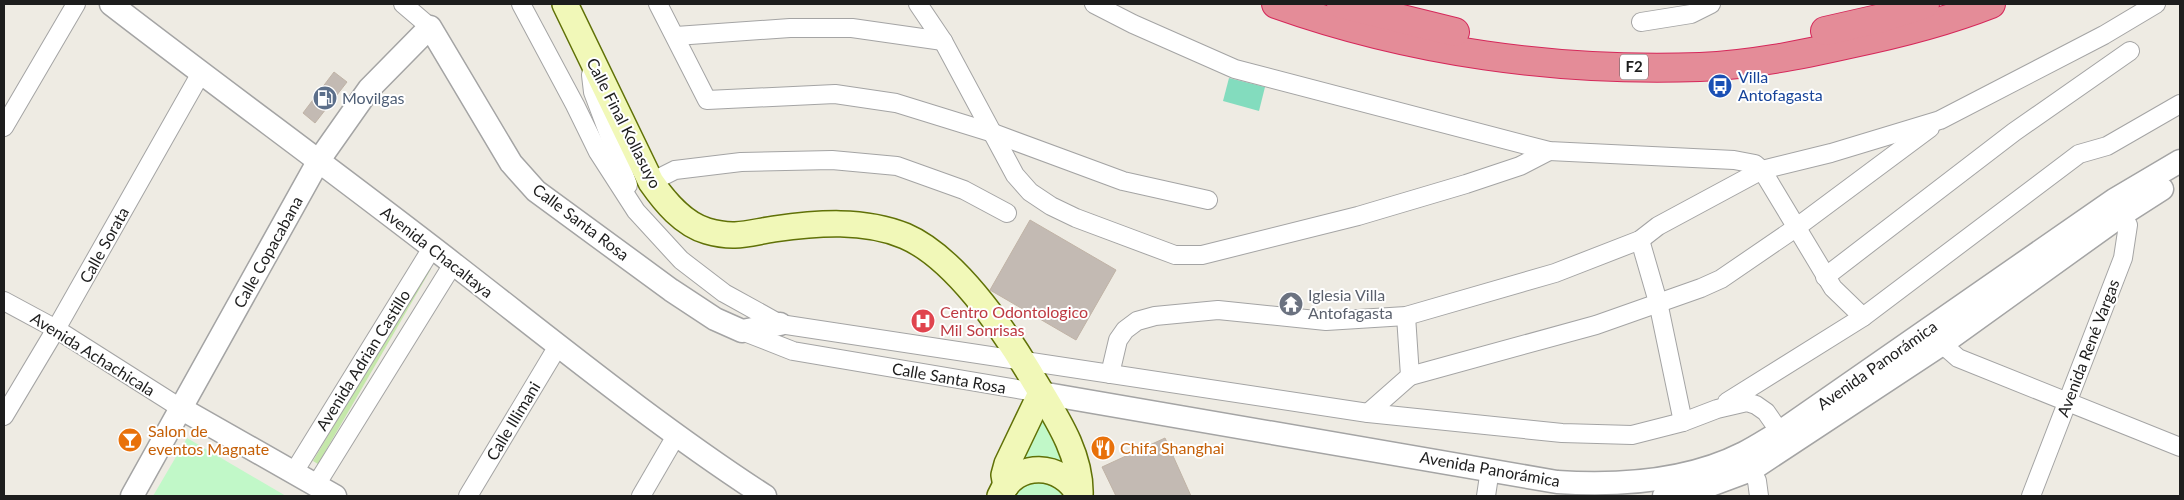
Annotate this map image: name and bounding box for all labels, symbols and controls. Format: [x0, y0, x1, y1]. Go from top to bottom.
street label: Calle Final Kollasuyo [583, 54, 666, 191]
road number: F2 [1620, 54, 1648, 80]
place label: Villa Antofagasta [1738, 67, 1823, 104]
bus stop icon: Villa Antofagasta [1707, 73, 1733, 99]
fuel station icon: Movilgas [312, 85, 338, 111]
place label: Movilgas [342, 88, 405, 107]
street label: Calle Santa Rosa [530, 179, 633, 264]
street label: Calle Copacabana [229, 193, 306, 311]
street label: Avenida Chacaltaya [378, 202, 497, 301]
street label: Calle Sorata [75, 204, 132, 286]
street label: Avenida René Vargas [2053, 276, 2123, 419]
place label: Iglesia Villa Antofagasta [1308, 285, 1393, 322]
street label: Avenida Adrian Castillo [312, 286, 414, 434]
temple icon: Iglesia Villa Antofagasta [1278, 291, 1304, 317]
place label: Centro Odontologico Mil Sonrisas [940, 302, 1088, 339]
street label: Avenida Achachicala [28, 308, 159, 399]
hospital icon: Centro Odontologico Mil Sonrisas [910, 308, 936, 334]
street label: Avenida Panorámica [1813, 316, 1940, 413]
street label: Calle Santa Rosa [891, 358, 1008, 397]
street label: Calle Illimani [482, 378, 543, 464]
place label: Salon de eventos Magnate [148, 421, 269, 458]
bar icon: Salon de eventos Magnate [117, 427, 143, 453]
restaurant icon: Chifa Shanghai [1090, 435, 1116, 461]
place label: Chifa Shanghai [1120, 438, 1224, 457]
street label: Avenida Panorámica [1419, 447, 1562, 490]

